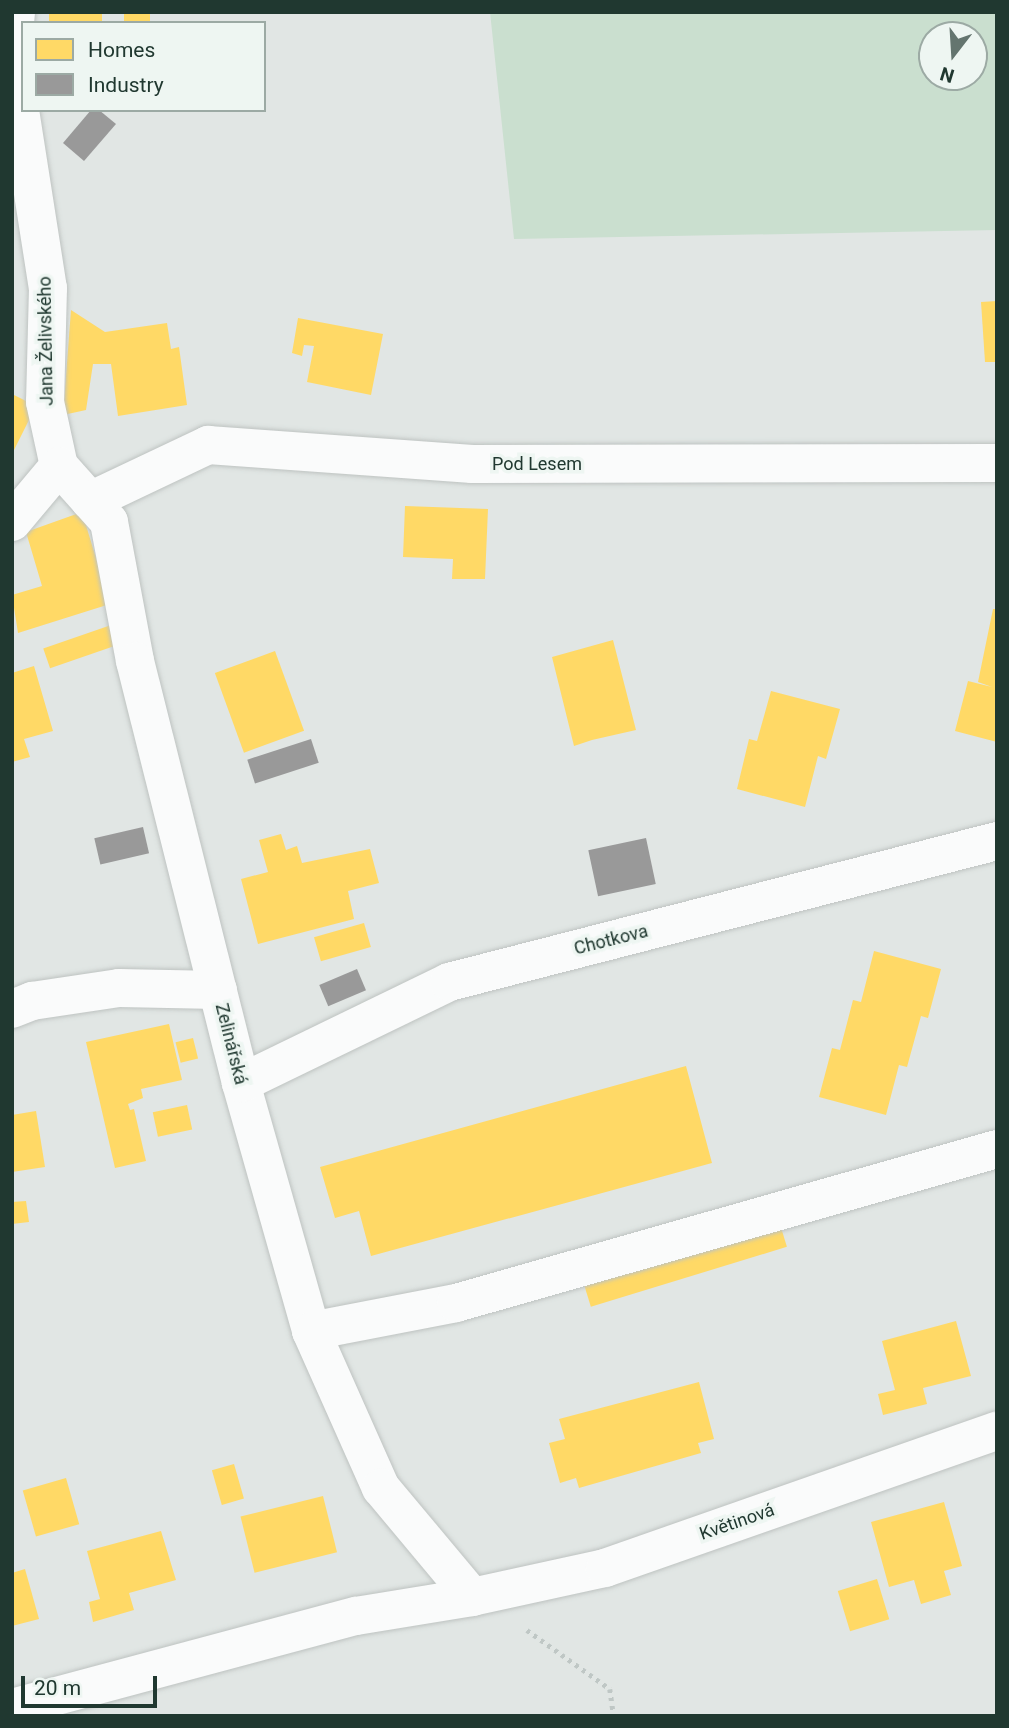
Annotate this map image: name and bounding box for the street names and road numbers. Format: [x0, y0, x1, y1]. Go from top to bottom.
street label: Jana Želivského [34, 276, 58, 406]
street label: Pod Lesem [492, 453, 582, 475]
street label: Chotkova [572, 920, 650, 960]
street label: Zelinářská [210, 1001, 252, 1087]
street label: Květinová [697, 1499, 777, 1545]

